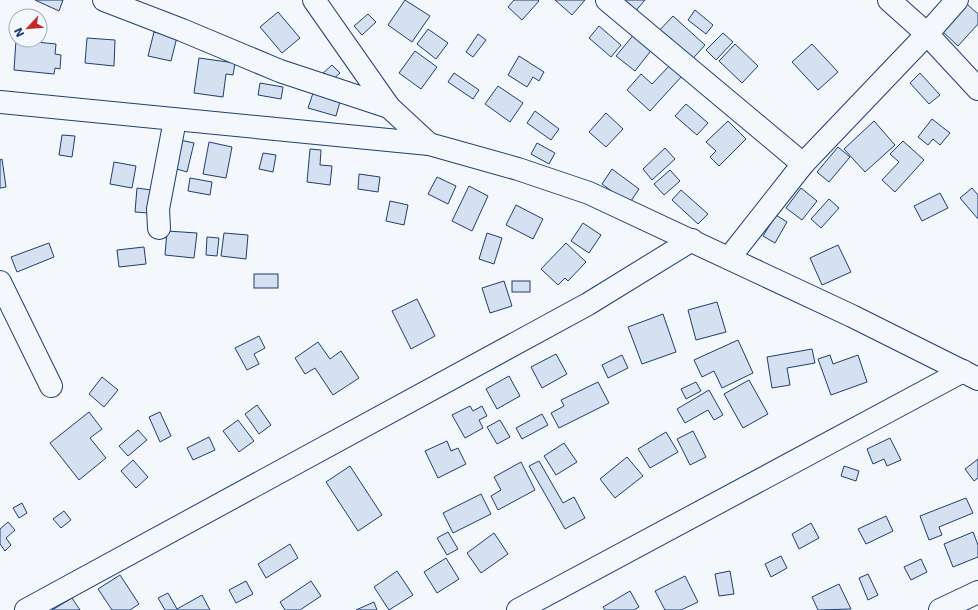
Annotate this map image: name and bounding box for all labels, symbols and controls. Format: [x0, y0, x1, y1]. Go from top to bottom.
north arrow [8, 8, 48, 48]
text: N [12, 25, 27, 39]

